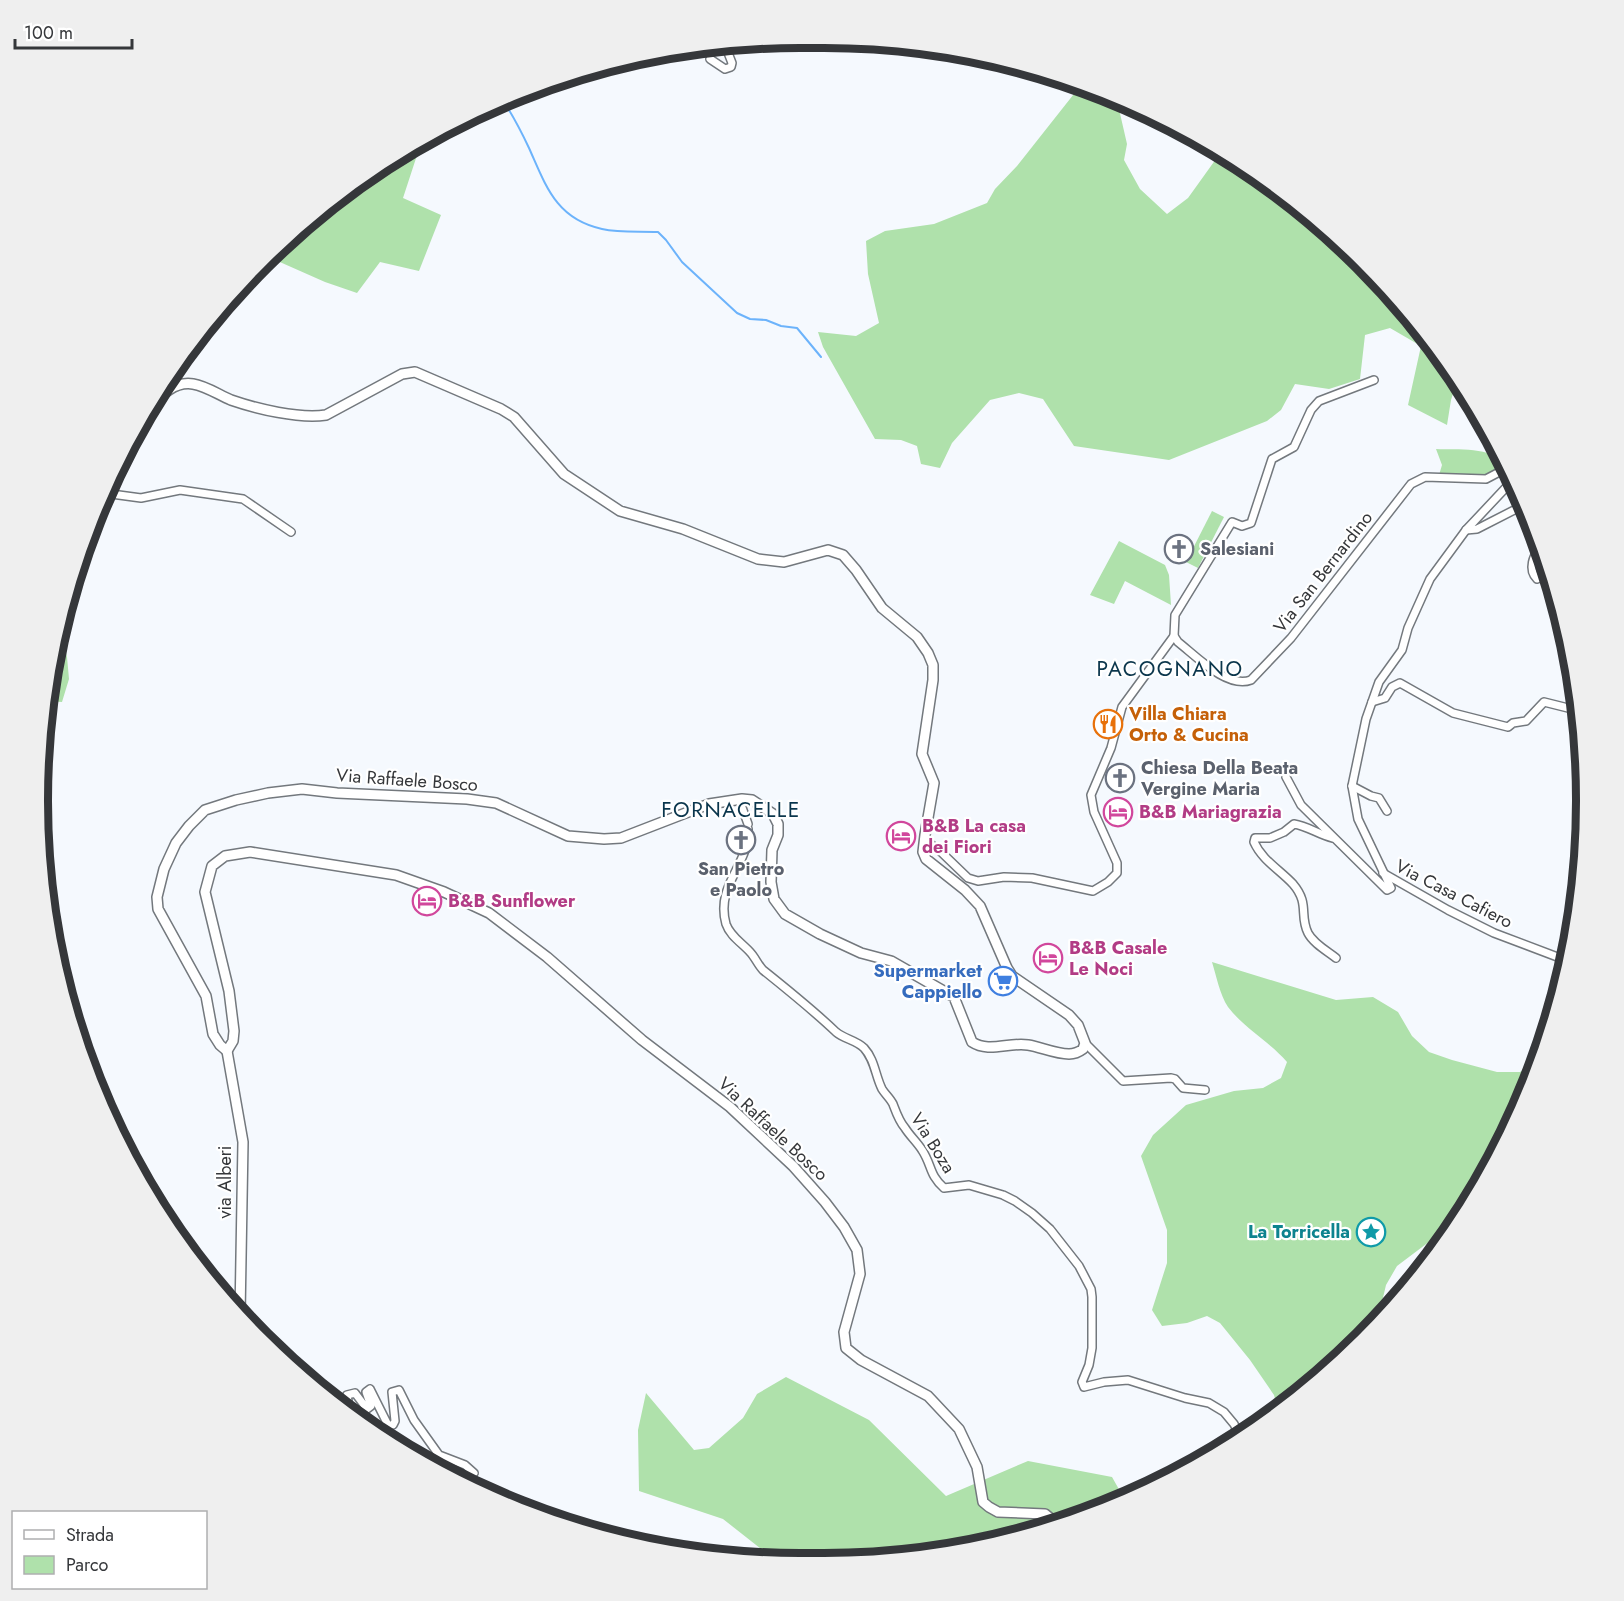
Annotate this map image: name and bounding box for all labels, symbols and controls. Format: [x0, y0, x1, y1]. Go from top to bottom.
scale bar [15, 12, 132, 50]
text: 100 m [24, 20, 73, 46]
street label: Via San Bernardino [1267, 506, 1379, 638]
church icon: Salesiani [1163, 533, 1195, 565]
place label: Salesiani [1200, 536, 1274, 562]
district label: PACOGNANO [1096, 654, 1244, 684]
place label: Villa Chiara Orto & Cucina [1128, 701, 1249, 748]
restaurant icon: Villa Chiara Orto & Cucina [1092, 708, 1124, 740]
place label: Chiesa Della Beata Vergine Maria [1140, 755, 1298, 802]
street label: Via Raffaele Bosco [335, 762, 479, 798]
church icon: Chiesa Della Beata Vergine Maria [1104, 762, 1136, 794]
district label: FORNACELLE [661, 795, 801, 825]
hotel icon: B&B Mariagrazia [1102, 796, 1134, 828]
place label: B&B Mariagrazia [1139, 799, 1282, 825]
place label: B&B La casa dei Fiori [922, 813, 1026, 860]
hotel icon: B&B La casa dei Fiori [885, 820, 917, 852]
church icon: San Pietro e Paolo [725, 824, 757, 856]
street label: Via Casa Cafiero [1391, 853, 1517, 935]
place label: San Pietro e Paolo [698, 856, 785, 903]
hotel icon: B&B Sunflower [411, 885, 443, 917]
place label: B&B Sunflower [448, 888, 576, 914]
place label: B&B Casale Le Noci [1069, 935, 1167, 982]
hotel icon: B&B Casale Le Noci [1032, 942, 1064, 974]
place label: Supermarket Cappiello [874, 958, 982, 1005]
supermarket icon: Supermarket Cappiello [987, 965, 1019, 997]
street label: Via Raffaele Bosco [712, 1071, 834, 1187]
street label: Via Boza [904, 1108, 962, 1178]
street label: via Alberi [212, 1145, 238, 1219]
place icon: La Torricella [1355, 1216, 1387, 1248]
place label: La Torricella [1248, 1219, 1350, 1245]
legend [12, 1511, 207, 1589]
text: Strada [66, 1522, 114, 1548]
text: Parco [66, 1552, 108, 1578]

